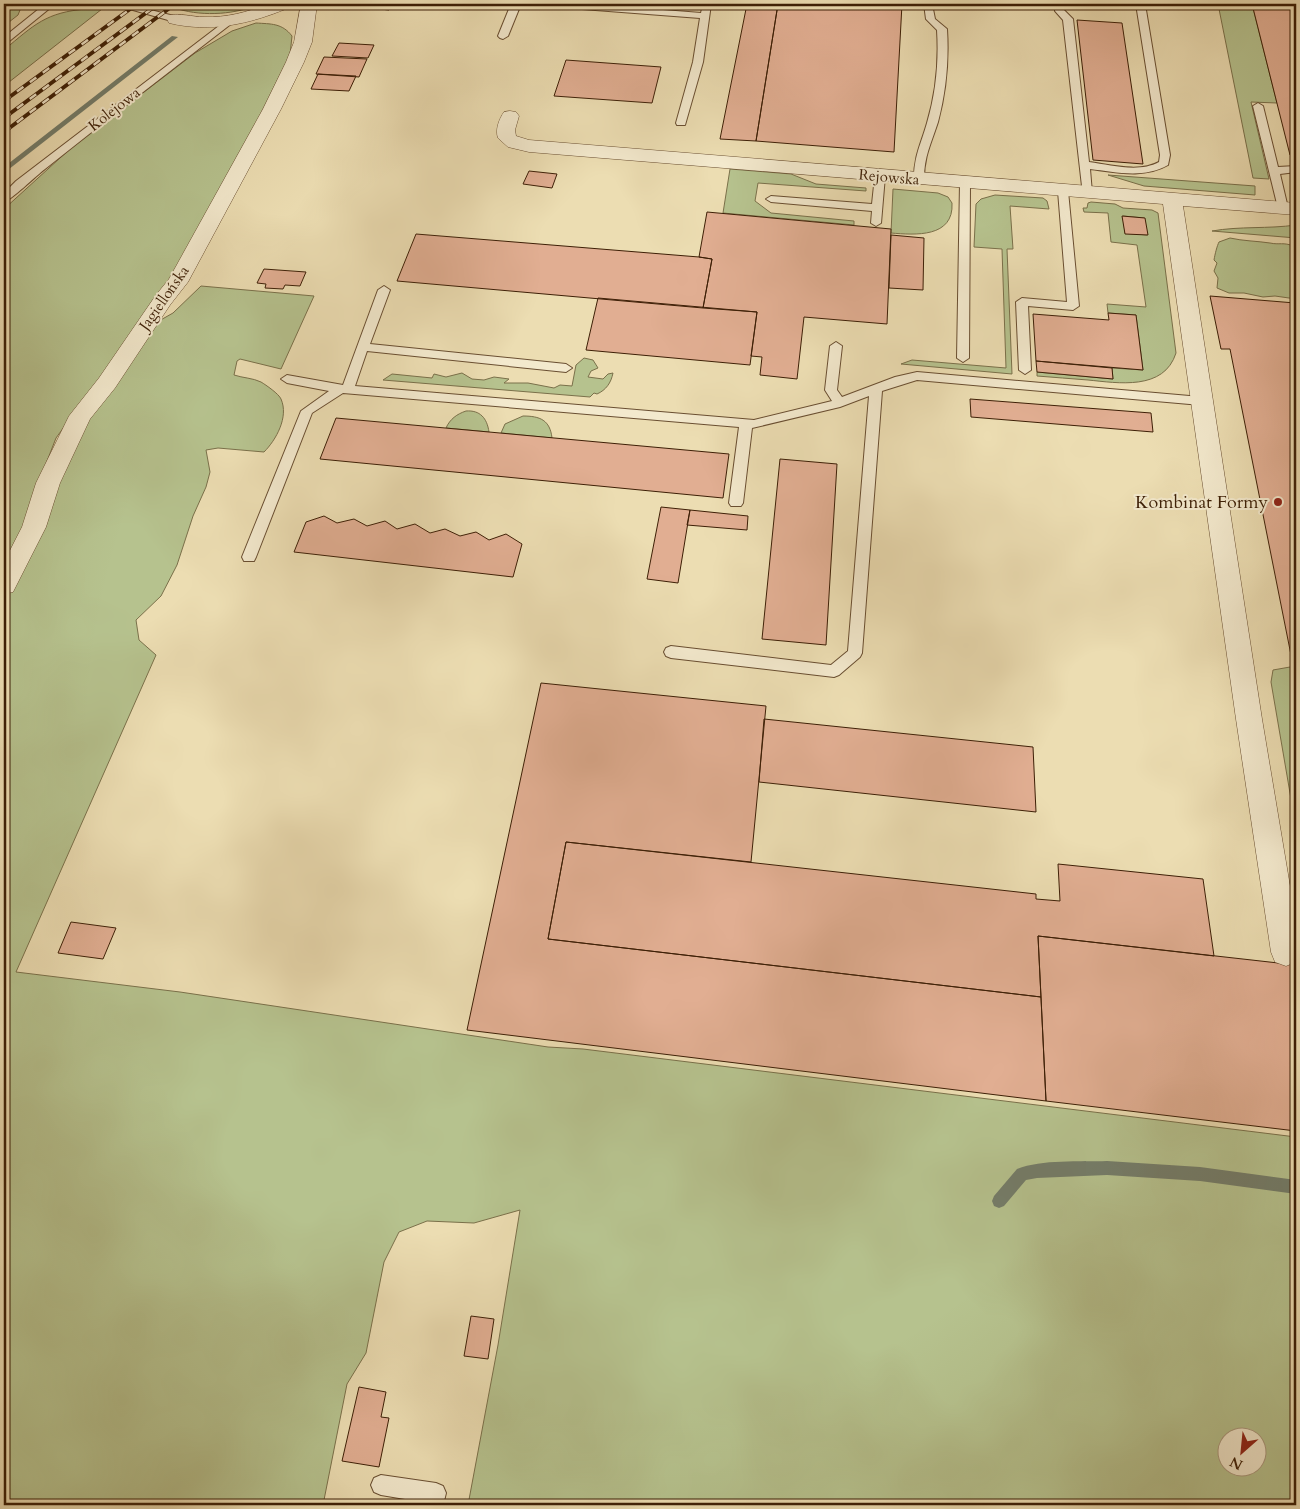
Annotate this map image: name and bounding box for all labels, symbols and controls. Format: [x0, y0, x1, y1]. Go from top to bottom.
street label: Kolejowa [84, 82, 144, 136]
street label: Rejowska [858, 164, 921, 190]
street label: Jagiellońska [133, 261, 194, 336]
place label: Kombinat Formy [1135, 490, 1268, 515]
marker: Kombinat Formy [1272, 496, 1284, 508]
north arrow [1218, 1426, 1268, 1476]
text: N [1227, 1452, 1246, 1474]

